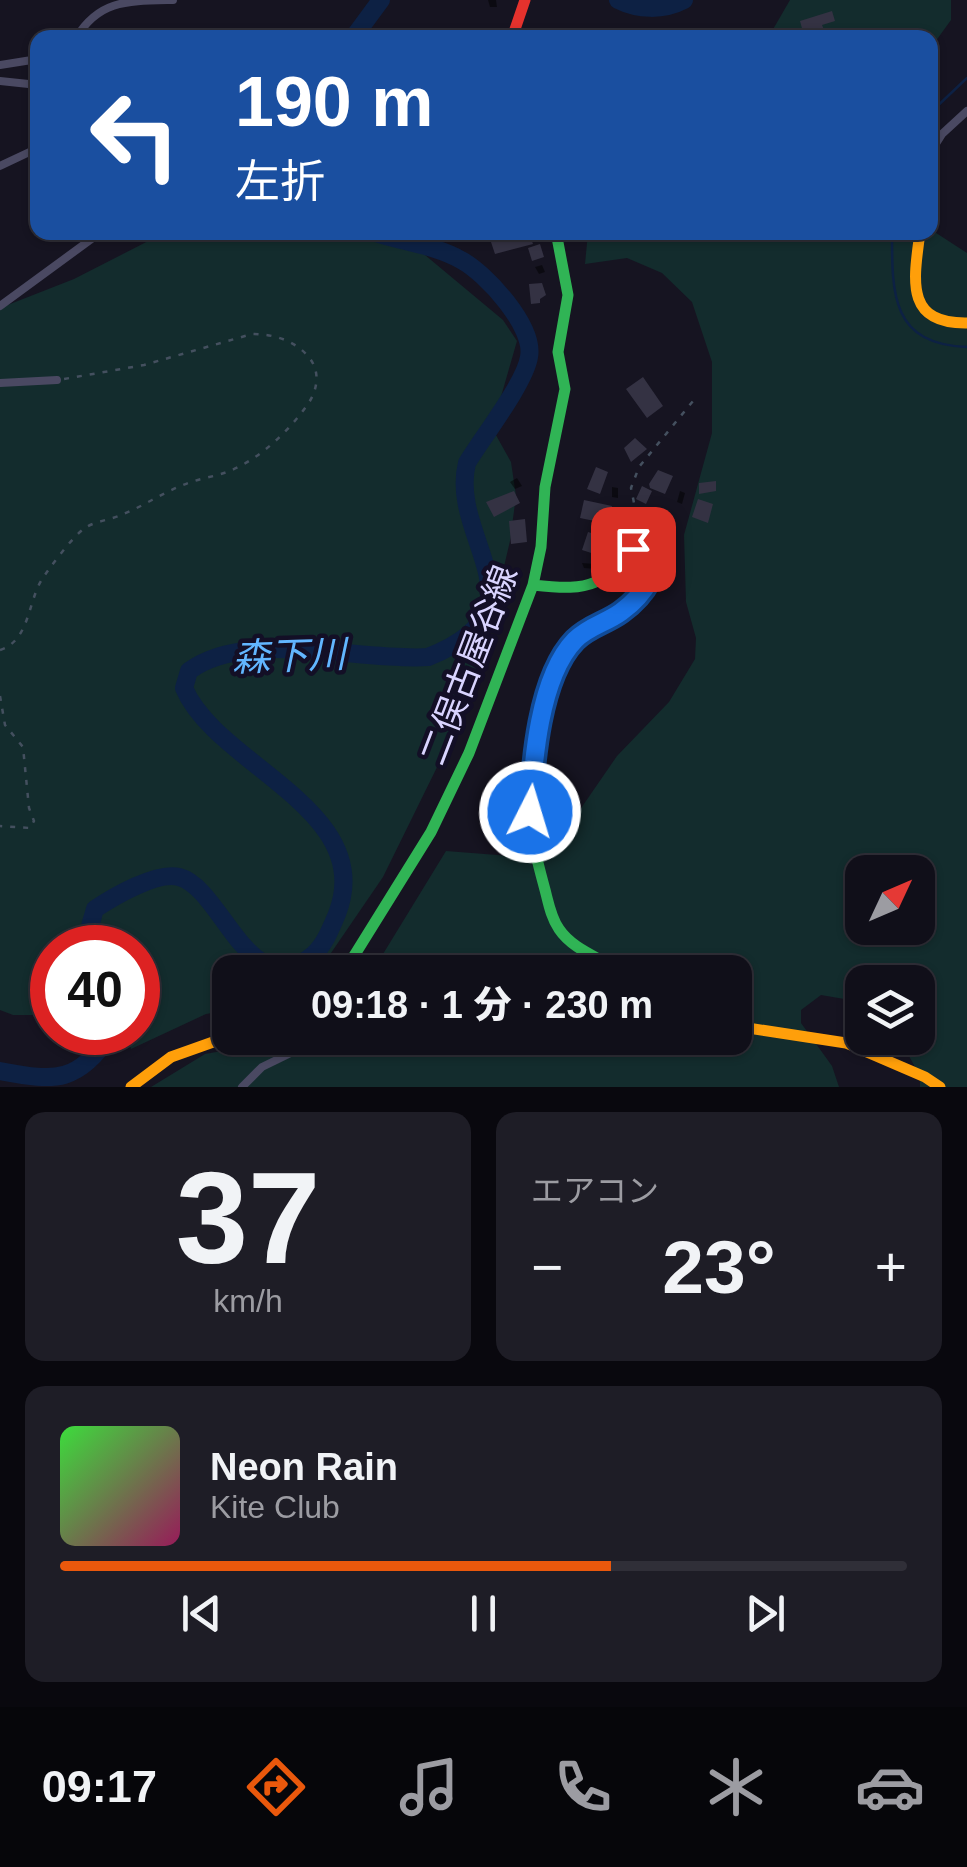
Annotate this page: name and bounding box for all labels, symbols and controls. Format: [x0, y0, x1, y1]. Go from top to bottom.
text: 190 m [235, 63, 433, 141]
icon: left [70, 70, 200, 200]
text: 左折 [235, 156, 325, 207]
pin [591, 507, 676, 592]
icon: arrive [606, 522, 661, 577]
street label: 二俣古屋谷線 [413, 560, 524, 770]
water label: 森下川 [231, 633, 351, 679]
position arrow [478, 760, 582, 864]
north arrow [845, 855, 935, 945]
map controls [845, 855, 935, 1055]
speed limit sign: 40 [30, 925, 160, 1055]
button: layers [845, 965, 935, 1055]
text: 09:18 · 1 分 · 230 m [311, 984, 653, 1026]
text: 37 [176, 1145, 320, 1291]
text: エアコン [531, 1173, 659, 1209]
text: 23° [662, 1225, 776, 1309]
text: − [531, 1236, 563, 1298]
text: + [875, 1236, 907, 1298]
text: km/h [213, 1283, 283, 1319]
text: Neon Rain [210, 1446, 398, 1488]
text: Kite Club [210, 1489, 340, 1525]
icon: previous [174, 1586, 229, 1641]
icon: pause [456, 1586, 511, 1641]
icon: next [738, 1586, 793, 1641]
icon: directions [241, 1752, 311, 1822]
icon: music [394, 1752, 464, 1822]
icon: phone [548, 1752, 618, 1822]
icon: climate [701, 1752, 771, 1822]
icon: car [855, 1752, 925, 1822]
text: 09:17 [42, 1761, 157, 1812]

